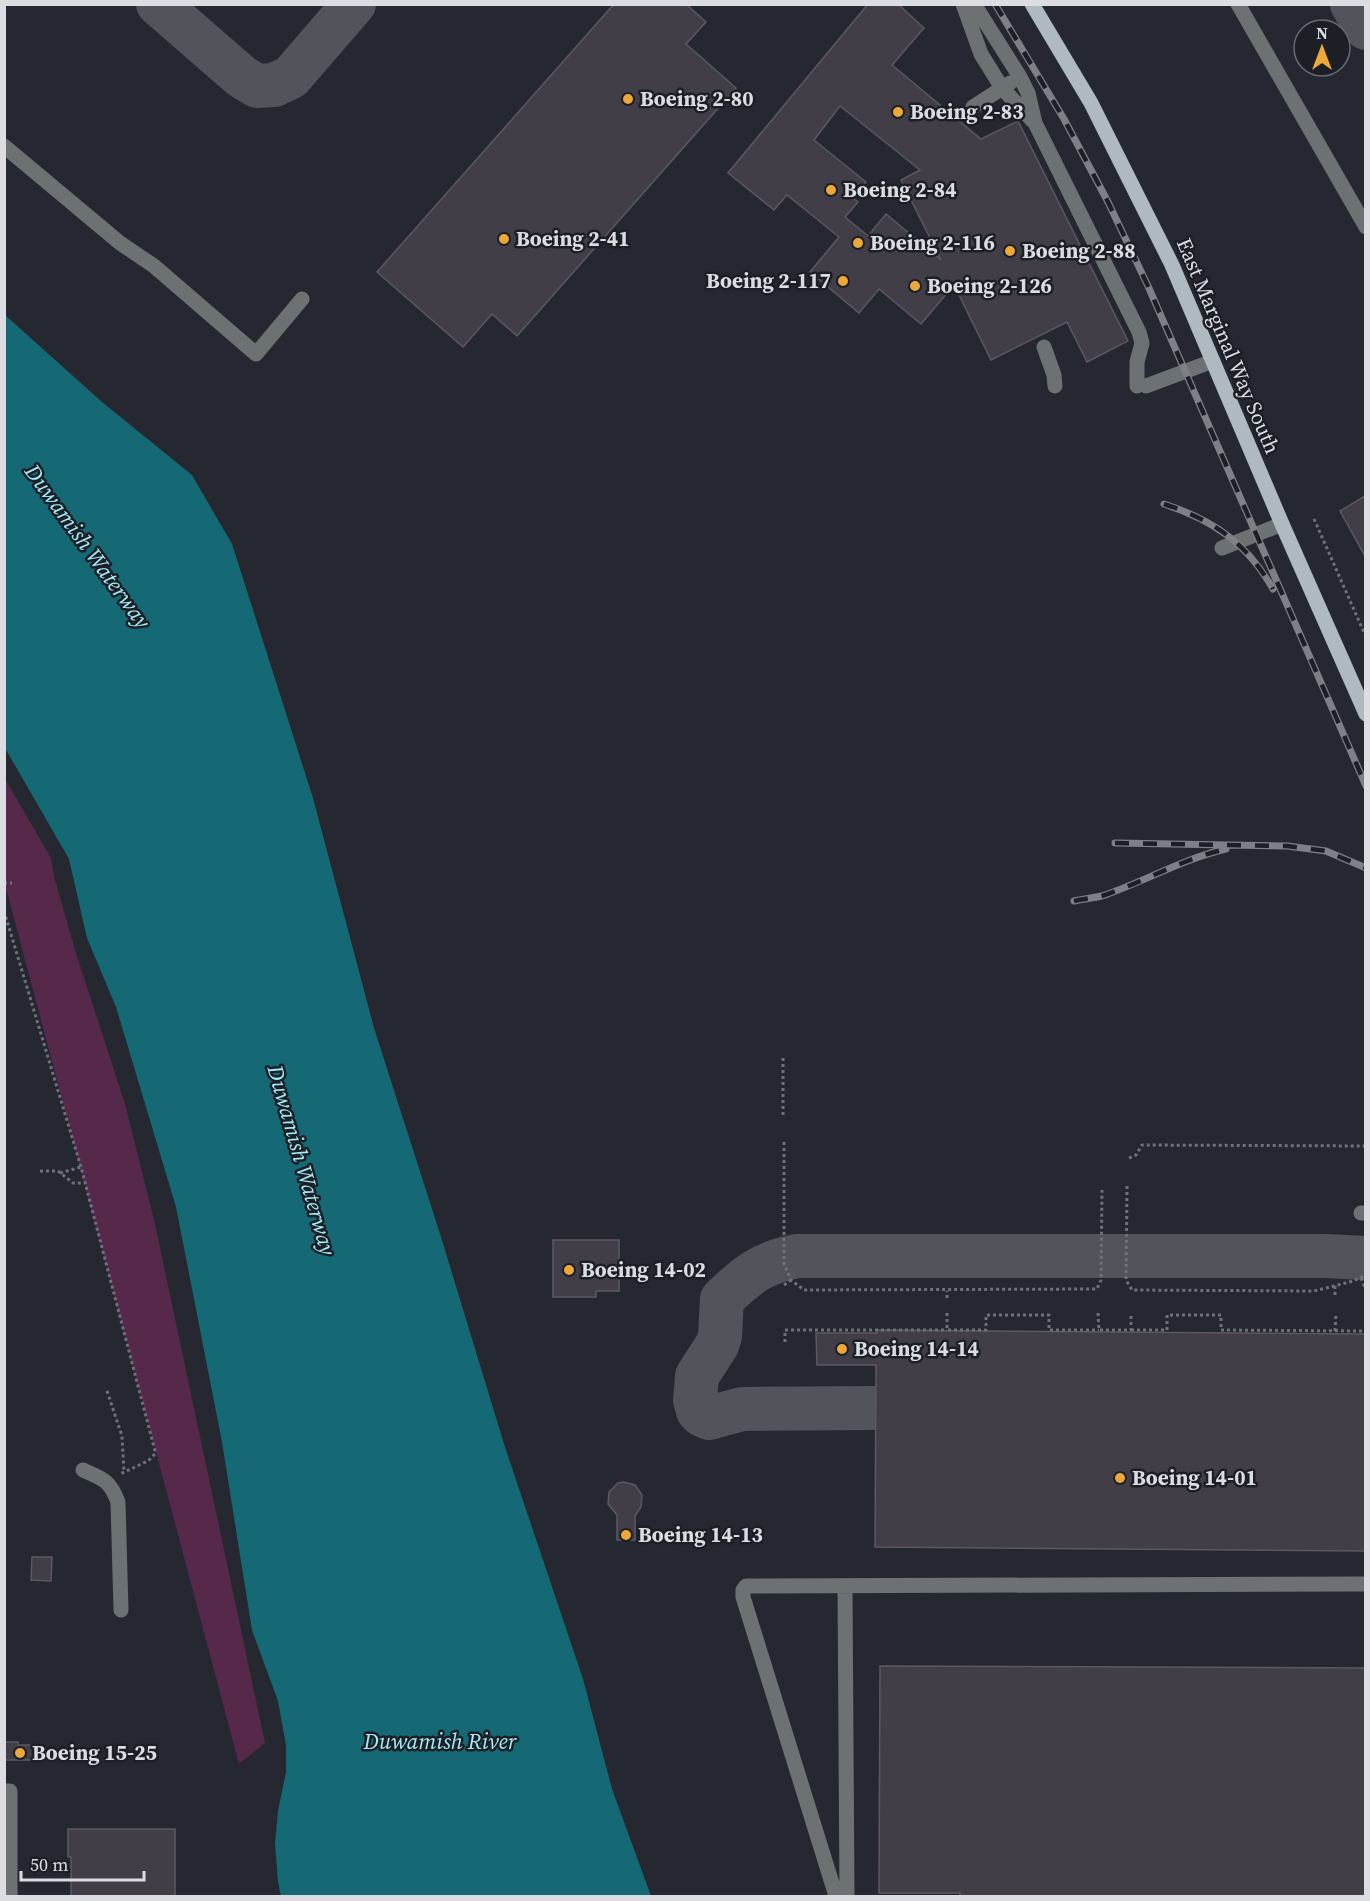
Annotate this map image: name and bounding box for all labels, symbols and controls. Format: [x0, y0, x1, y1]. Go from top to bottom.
north arrow [1292, 18, 1352, 78]
text: N [1316, 22, 1328, 44]
place label: Boeing 2-80 [640, 84, 754, 113]
marker: Boeing 2-80 [621, 92, 635, 106]
place label: Boeing 2-83 [910, 97, 1024, 126]
marker: Boeing 2-83 [891, 105, 905, 119]
place label: Boeing 2-84 [843, 175, 957, 204]
marker: Boeing 2-84 [824, 183, 838, 197]
place label: Boeing 2-41 [516, 224, 630, 253]
place label: Boeing 2-116 [870, 228, 995, 257]
marker: Boeing 2-41 [497, 232, 511, 246]
street label: East Marginal Way South [1170, 234, 1287, 458]
marker: Boeing 2-116 [851, 236, 865, 250]
place label: Boeing 2-88 [1022, 236, 1136, 265]
marker: Boeing 2-88 [1003, 244, 1017, 258]
place label: Boeing 2-117 [706, 266, 831, 295]
place label: Boeing 2-126 [927, 271, 1052, 300]
marker: Boeing 2-117 [836, 274, 850, 288]
marker: Boeing 2-126 [908, 279, 922, 293]
water label: Duwamish Waterway [18, 457, 158, 635]
water label: Duwamish Waterway [260, 1061, 344, 1259]
place label: Boeing 14-02 [581, 1255, 706, 1284]
marker: Boeing 14-02 [562, 1263, 576, 1277]
place label: Boeing 14-14 [854, 1334, 979, 1363]
marker: Boeing 14-14 [835, 1342, 849, 1356]
place label: Boeing 14-01 [1132, 1463, 1257, 1492]
marker: Boeing 14-01 [1113, 1471, 1127, 1485]
place label: Boeing 14-13 [638, 1520, 763, 1549]
marker: Boeing 14-13 [619, 1528, 633, 1542]
water label: Duwamish River [362, 1726, 518, 1756]
place label: Boeing 15-25 [32, 1738, 157, 1767]
marker: Boeing 15-25 [13, 1746, 27, 1760]
scale bar [21, 1844, 144, 1882]
text: 50 m [30, 1852, 68, 1877]

